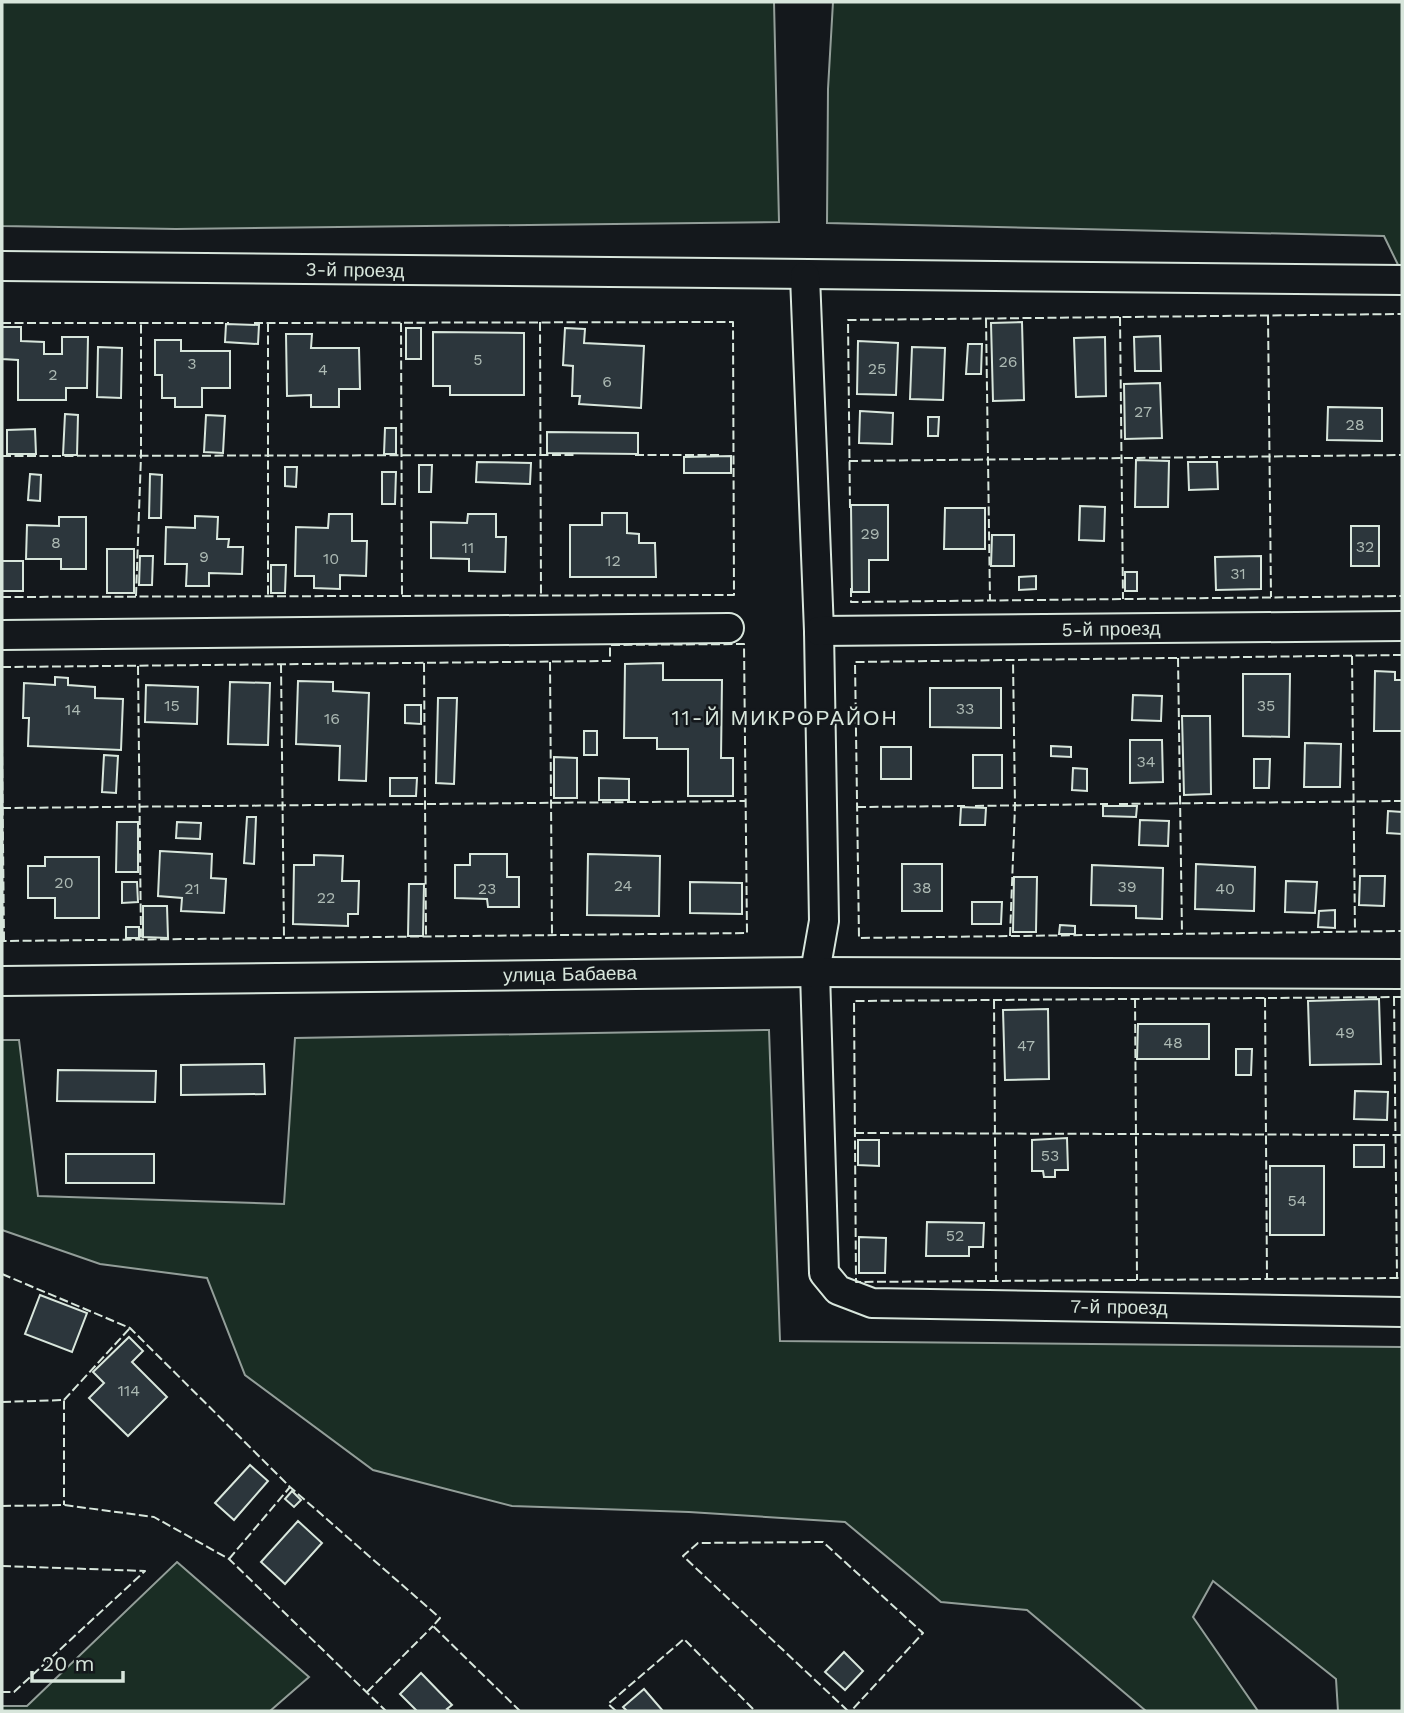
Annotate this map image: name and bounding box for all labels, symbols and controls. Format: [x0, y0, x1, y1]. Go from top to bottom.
street label: 3-й проезд [305, 258, 405, 282]
house number: 5 [473, 350, 483, 369]
house number: 26 [998, 352, 1018, 371]
house number: 3 [187, 354, 197, 373]
house number: 25 [868, 359, 886, 378]
house number: 4 [318, 360, 328, 379]
house number: 2 [48, 365, 58, 384]
house number: 6 [602, 372, 612, 391]
house number: 27 [1134, 402, 1152, 421]
house number: 28 [1345, 415, 1365, 434]
house number: 29 [860, 524, 880, 543]
house number: 8 [51, 533, 61, 552]
house number: 32 [1356, 537, 1374, 556]
house number: 11 [462, 538, 474, 557]
house number: 9 [199, 547, 209, 566]
house number: 10 [323, 549, 339, 568]
house number: 12 [605, 551, 621, 570]
house number: 31 [1230, 564, 1246, 583]
street label: 5-й проезд [1061, 617, 1161, 641]
house number: 15 [164, 696, 180, 715]
house number: 35 [1257, 696, 1275, 715]
house number: 33 [956, 699, 974, 718]
house number: 14 [65, 700, 81, 719]
district label: 11-Й МИКРОРАЙОН [671, 705, 899, 730]
house number: 16 [324, 709, 340, 728]
house number: 34 [1136, 752, 1156, 771]
house number: 20 [54, 873, 74, 892]
house number: 24 [614, 876, 633, 895]
house number: 39 [1117, 877, 1137, 896]
house number: 38 [912, 878, 932, 897]
house number: 21 [184, 879, 200, 898]
house number: 23 [478, 879, 496, 898]
house number: 40 [1215, 879, 1235, 898]
house number: 22 [317, 888, 335, 907]
street label: улица Бабаева [503, 961, 638, 987]
house number: 49 [1335, 1023, 1355, 1042]
house number: 48 [1163, 1033, 1183, 1052]
house number: 47 [1017, 1036, 1035, 1055]
house number: 53 [1041, 1146, 1059, 1165]
house number: 54 [1287, 1191, 1307, 1210]
house number: 52 [946, 1226, 964, 1245]
street label: 7-й проезд [1070, 1295, 1168, 1319]
house number: 114 [118, 1381, 140, 1400]
scale bar [32, 1640, 122, 1684]
text: 20 m [42, 1651, 94, 1676]

